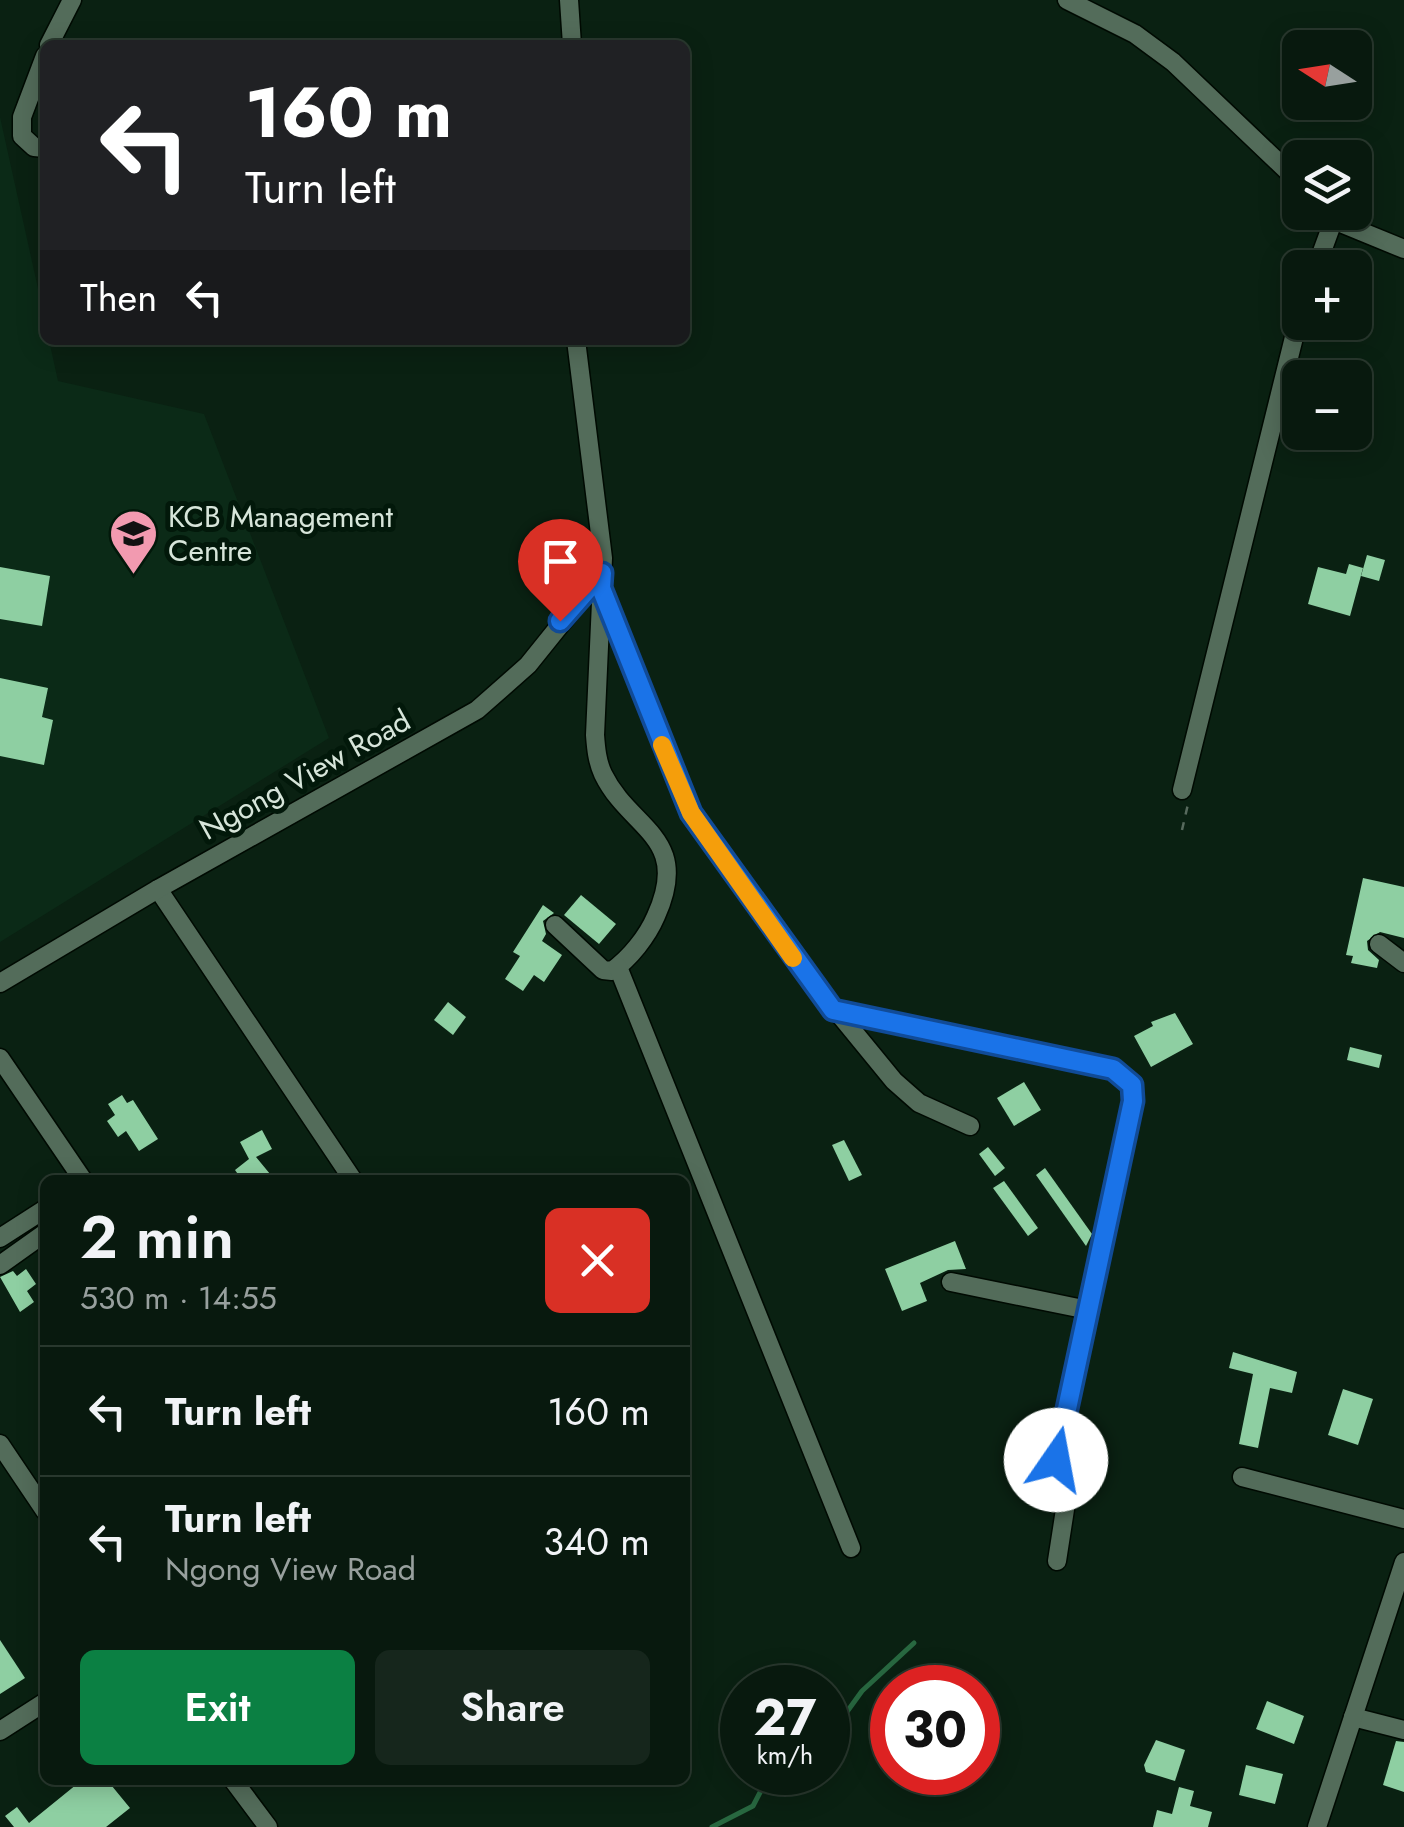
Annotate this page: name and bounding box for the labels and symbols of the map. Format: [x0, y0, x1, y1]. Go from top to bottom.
north arrow [1282, 30, 1372, 120]
place label: KCB Management Centre [168, 495, 394, 572]
school or university icon: KCB Management Centre [107, 508, 159, 576]
pin [518, 519, 603, 622]
street label: Ngong View Road [191, 699, 418, 850]
position arrow [1004, 1408, 1108, 1512]
speed limit sign: 30 [870, 1665, 1000, 1795]

